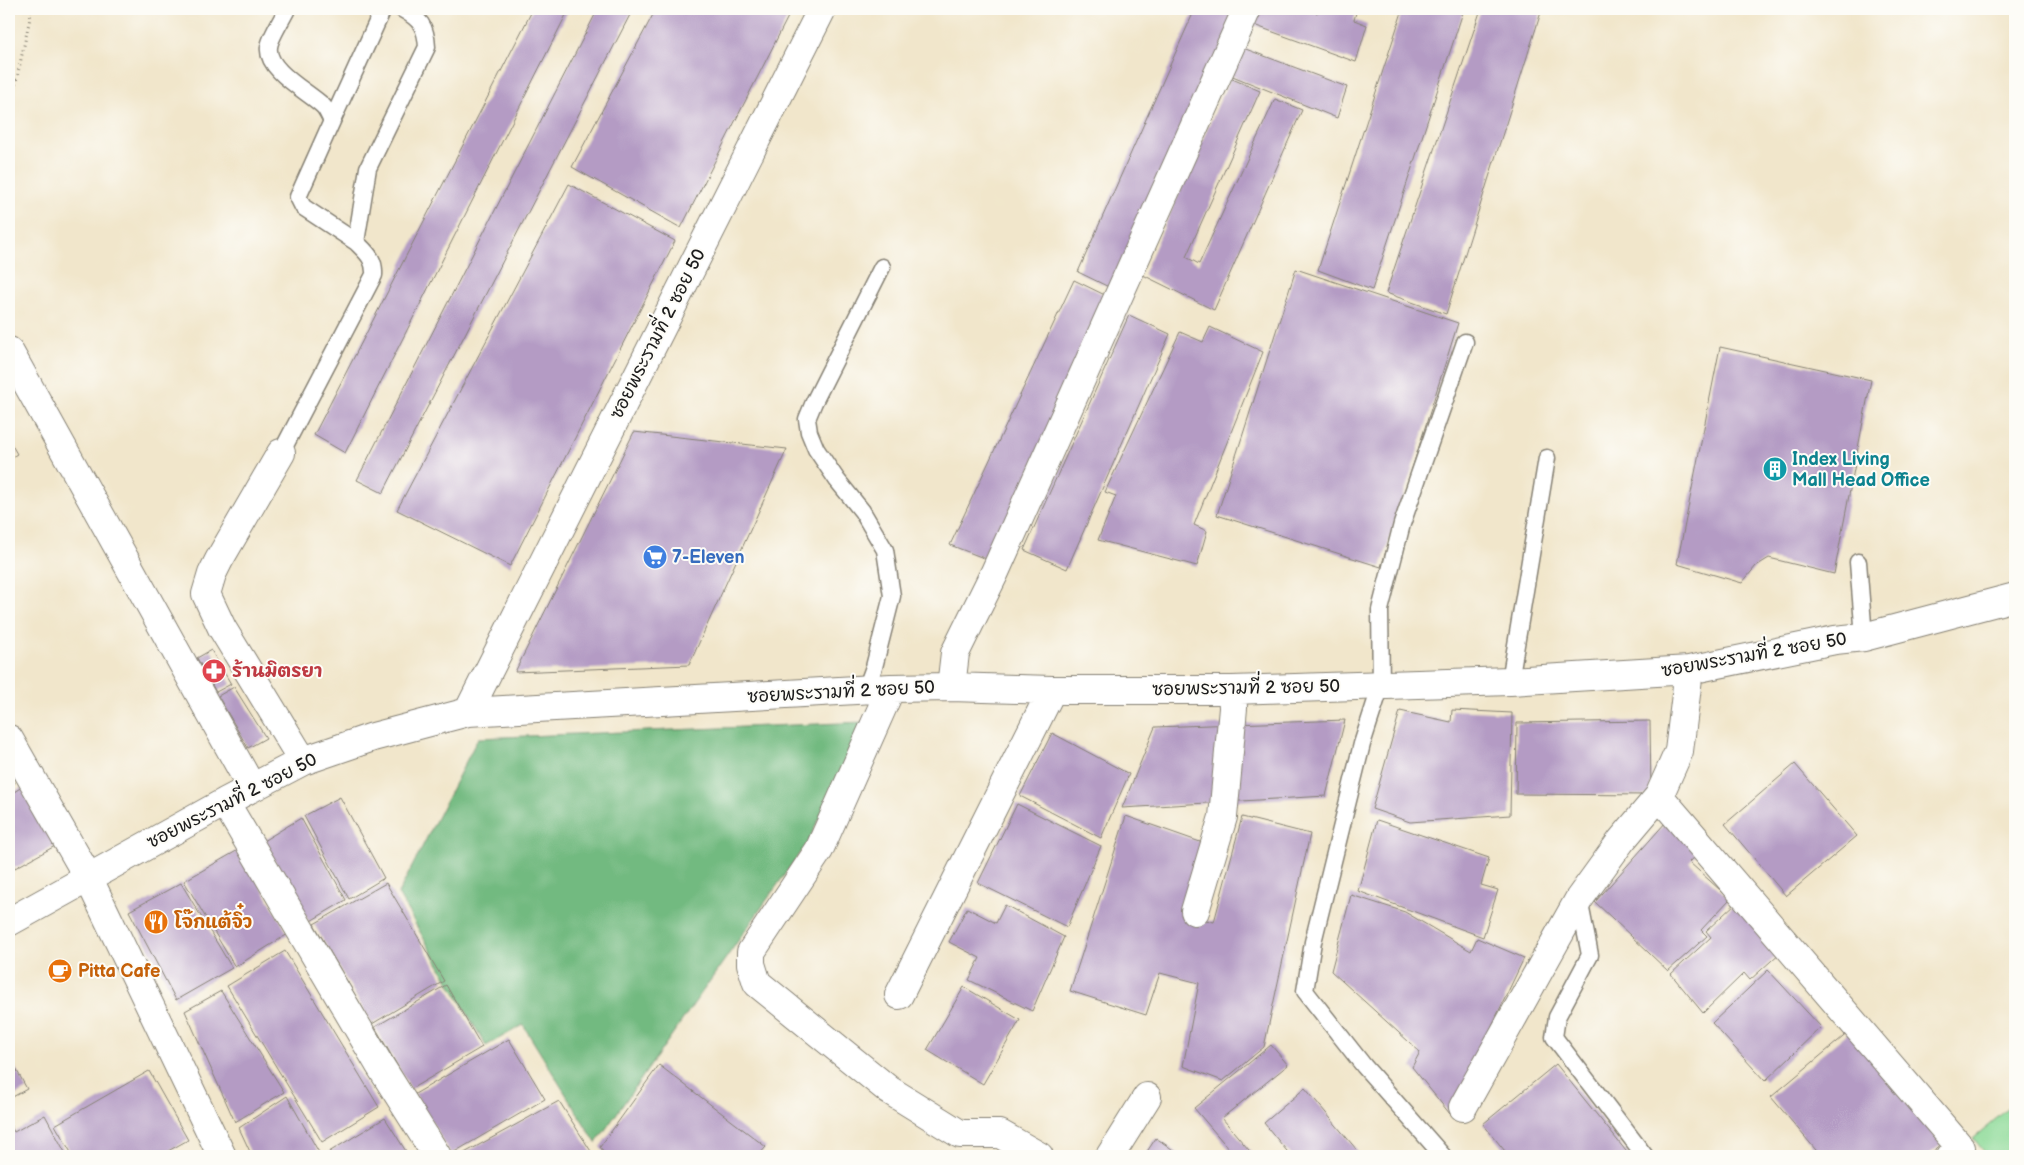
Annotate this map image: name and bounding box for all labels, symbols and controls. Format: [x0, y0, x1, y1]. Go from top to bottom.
street label: ซอยพระรามที่ 2 ซอย 50 [599, 242, 710, 423]
place label: Index Living Mall Head Office [1792, 449, 1930, 491]
building icon: Index Living Mall Head Office [1762, 456, 1788, 482]
supermarket icon: 7-Eleven [642, 544, 668, 570]
place label: 7-Eleven [672, 547, 744, 568]
street label: ซอยพระรามที่ 2 ซอย 50 [1658, 620, 1848, 682]
pharmacy icon: ร้านมิตรยา [201, 658, 227, 684]
place label: ร้านมิตรยา [232, 659, 322, 682]
street label: ซอยพระรามที่ 2 ซอย 50 [1152, 668, 1340, 700]
street label: ซอยพระรามที่ 2 ซอย 50 [746, 669, 935, 707]
street label: ซอยพระรามที่ 2 ซอย 50 [140, 742, 321, 853]
place label: โจ๊กแต้จิ๋ว [174, 903, 252, 933]
restaurant icon: โจ๊กแต้จิ๋ว [143, 909, 169, 935]
cafe icon: Pitta Cafe [47, 958, 73, 984]
place label: Pitta Cafe [78, 961, 160, 982]

